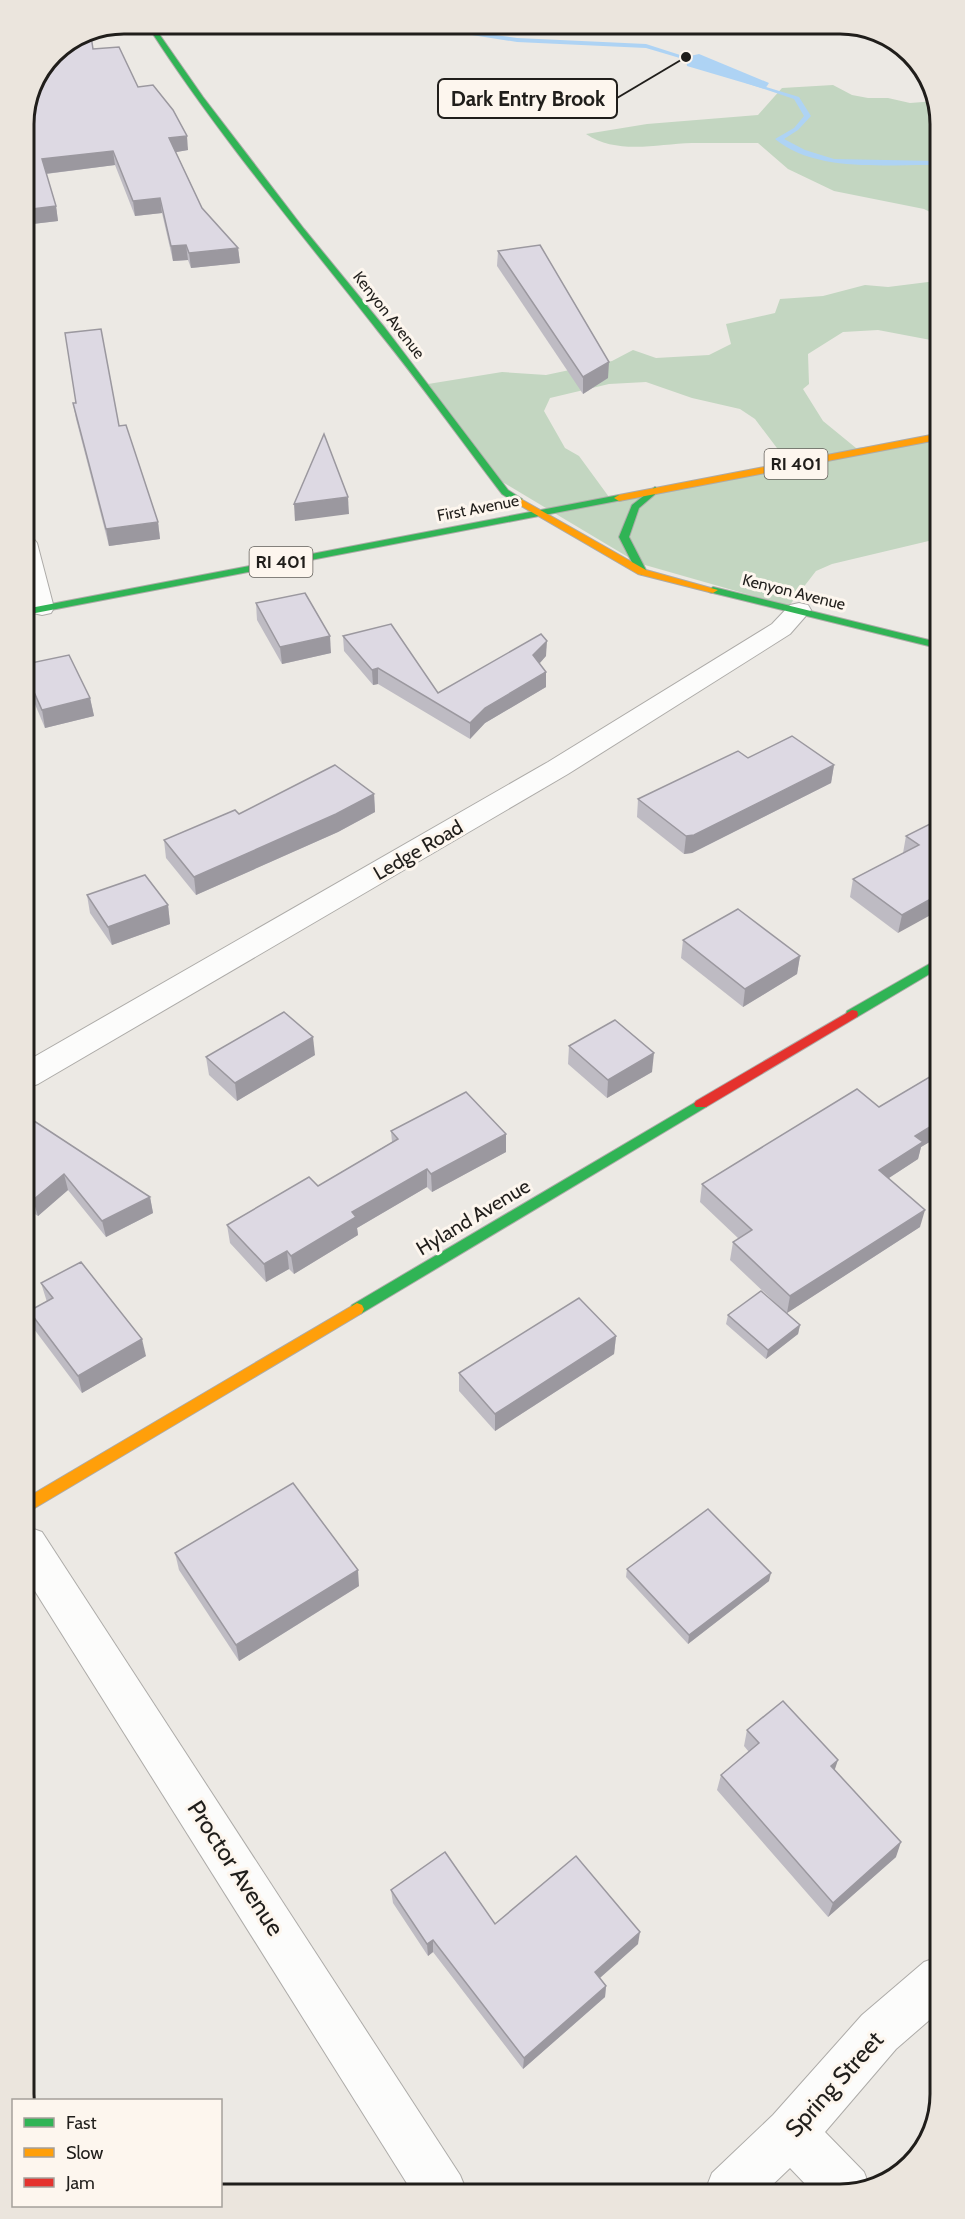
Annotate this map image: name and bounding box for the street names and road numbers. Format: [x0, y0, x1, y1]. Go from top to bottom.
street label: Kenyon Avenue [349, 268, 429, 362]
road number: RI 401 [764, 449, 828, 479]
street label: First Avenue [435, 491, 521, 525]
road number: RI 401 [250, 547, 312, 577]
street label: Kenyon Avenue [741, 570, 847, 614]
street label: Ledge Road [369, 815, 467, 885]
street label: Hyland Avenue [412, 1174, 534, 1260]
street label: Proctor Avenue [182, 1795, 290, 1941]
street label: Spring Street [779, 2025, 889, 2143]

